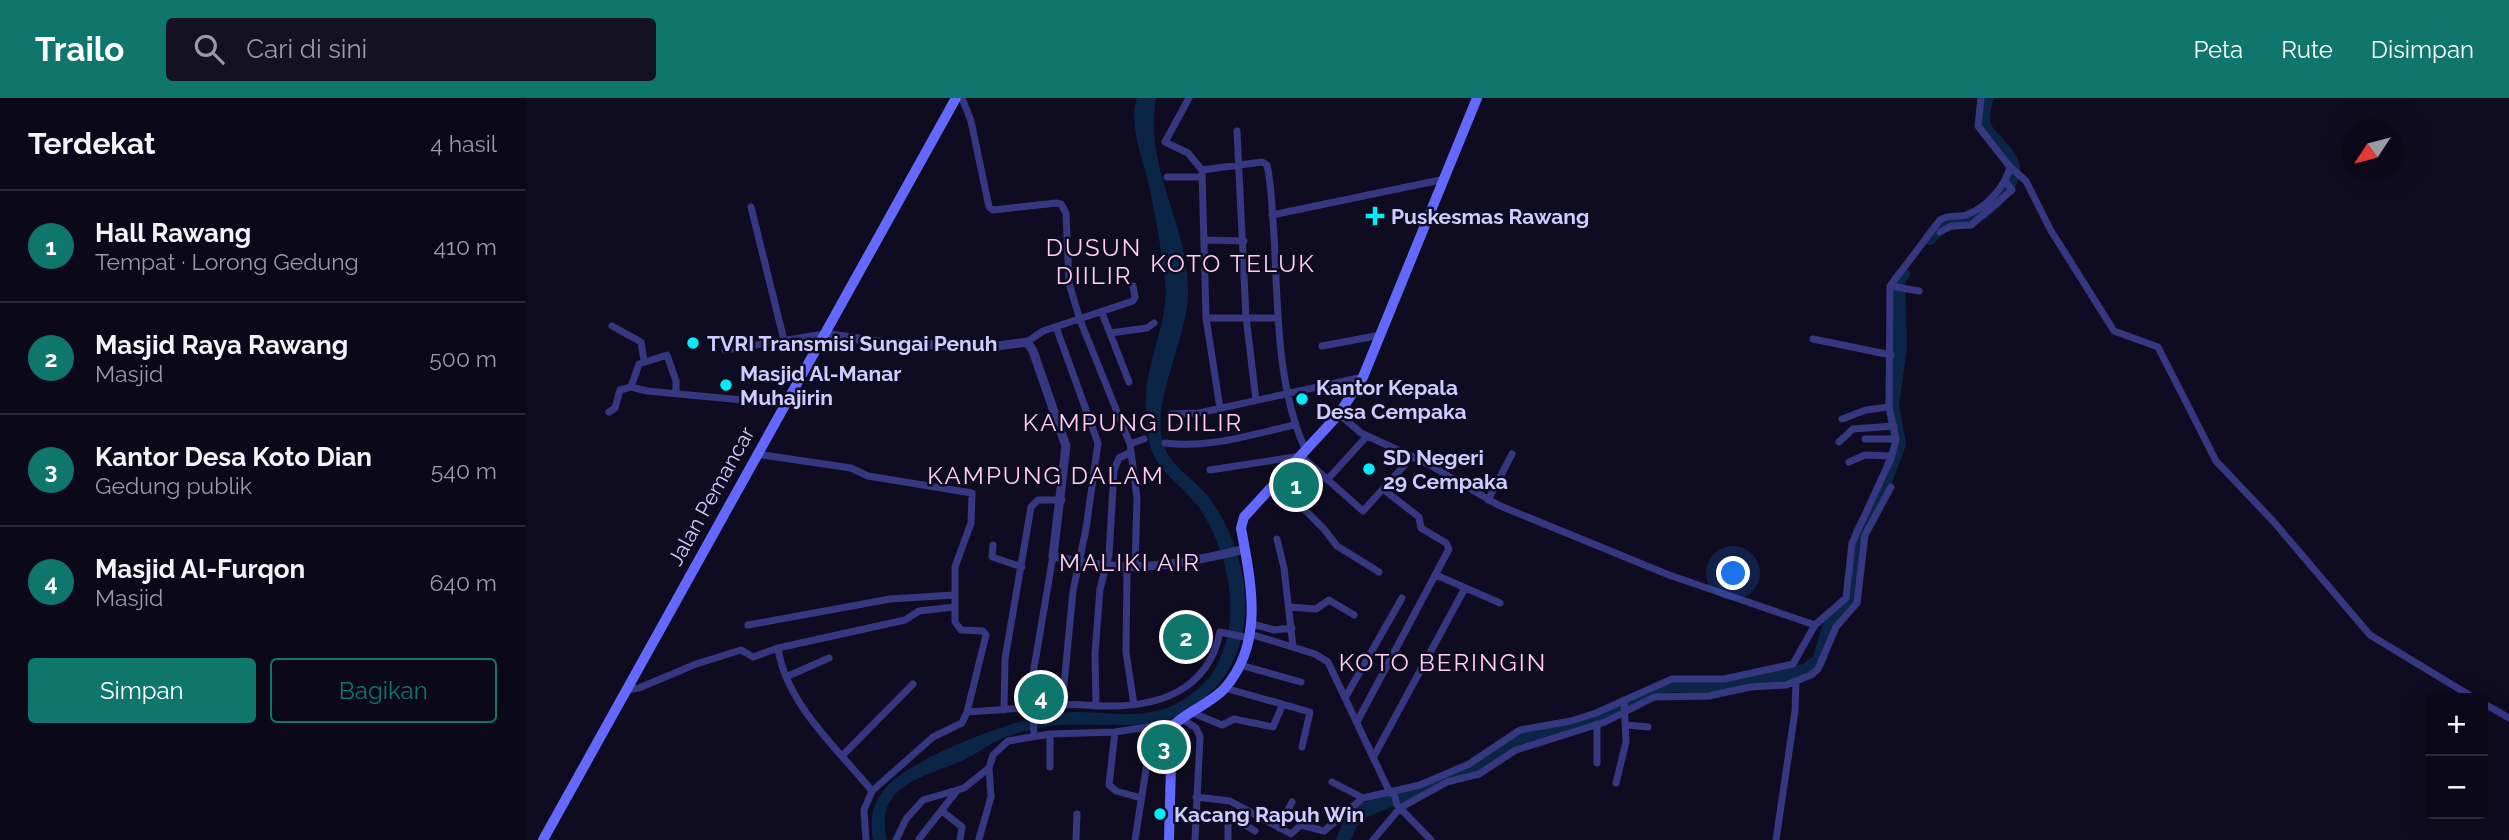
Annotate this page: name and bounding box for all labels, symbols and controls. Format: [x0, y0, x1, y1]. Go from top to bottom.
search box [166, 18, 656, 81]
text: Trailo [35, 30, 124, 69]
icon: search [190, 30, 228, 68]
text: Cari di sini [246, 34, 367, 64]
text: Peta [2193, 35, 2243, 64]
text: Rute [2281, 35, 2333, 64]
text: Disimpan [2371, 35, 2474, 64]
north arrow [2341, 119, 2404, 182]
text: Terdekat [28, 126, 156, 161]
text: 4 hasil [430, 130, 497, 157]
place label: Puskesmas Rawang [1391, 204, 1589, 229]
marker: Puskesmas Rawang [1365, 206, 1385, 226]
text: Hall Rawang [95, 218, 251, 248]
text: 1 [45, 233, 57, 260]
text: 410 m [434, 233, 497, 260]
district label: DUSUN DIILIR [1046, 233, 1142, 290]
text: Tempat · Lorong Gedung [95, 248, 359, 275]
district label: KOTO TELUK [1150, 249, 1316, 278]
text: Masjid Raya Rawang [95, 330, 348, 360]
place label: TVRI Transmisi Sungai Penuh [707, 331, 997, 356]
marker: TVRI Transmisi Sungai Penuh [685, 335, 701, 351]
text: 2 [45, 345, 57, 372]
text: 500 m [429, 345, 497, 372]
text: Masjid [95, 360, 163, 387]
place label: Masjid Al-Manar Muhajirin [740, 361, 901, 410]
place label: Kantor Kepala Desa Cempaka [1316, 375, 1467, 424]
marker: Masjid Al-Manar Muhajirin [718, 377, 734, 393]
marker: Kantor Kepala Desa Cempaka [1294, 391, 1310, 407]
district label: KAMPUNG DIILIR [1023, 408, 1243, 437]
street label: Jalan Pemancar [663, 422, 760, 570]
text: Kantor Desa Koto Dian [95, 442, 372, 472]
place label: SD Negeri 29 Cempaka [1383, 445, 1508, 494]
text: 3 [45, 457, 57, 484]
text: 540 m [431, 457, 497, 484]
pin: 1 [1273, 459, 1319, 511]
district label: KAMPUNG DALAM [927, 461, 1165, 490]
marker: SD Negeri 29 Cempaka [1361, 461, 1377, 477]
text: Gedung publik [95, 472, 252, 499]
district label: MALIKI AIR [1059, 548, 1201, 577]
text: Masjid Al-Furqon [95, 554, 305, 584]
your location [1716, 556, 1750, 590]
text: 4 [44, 569, 58, 596]
text: 640 m [429, 569, 497, 596]
text: Masjid [95, 584, 163, 611]
pin: 2 [1163, 611, 1209, 663]
district label: KOTO BERINGIN [1339, 648, 1547, 677]
button: Simpan [28, 658, 256, 723]
button: Bagikan [270, 658, 497, 723]
pin: 4 [1018, 671, 1064, 723]
map controls [2425, 693, 2488, 819]
button: + [2425, 693, 2488, 756]
pin: 3 [1141, 721, 1187, 773]
button: − [2425, 756, 2488, 819]
place label: Kacang Rapuh Win [1174, 802, 1364, 827]
marker: Kacang Rapuh Win [1152, 806, 1168, 822]

